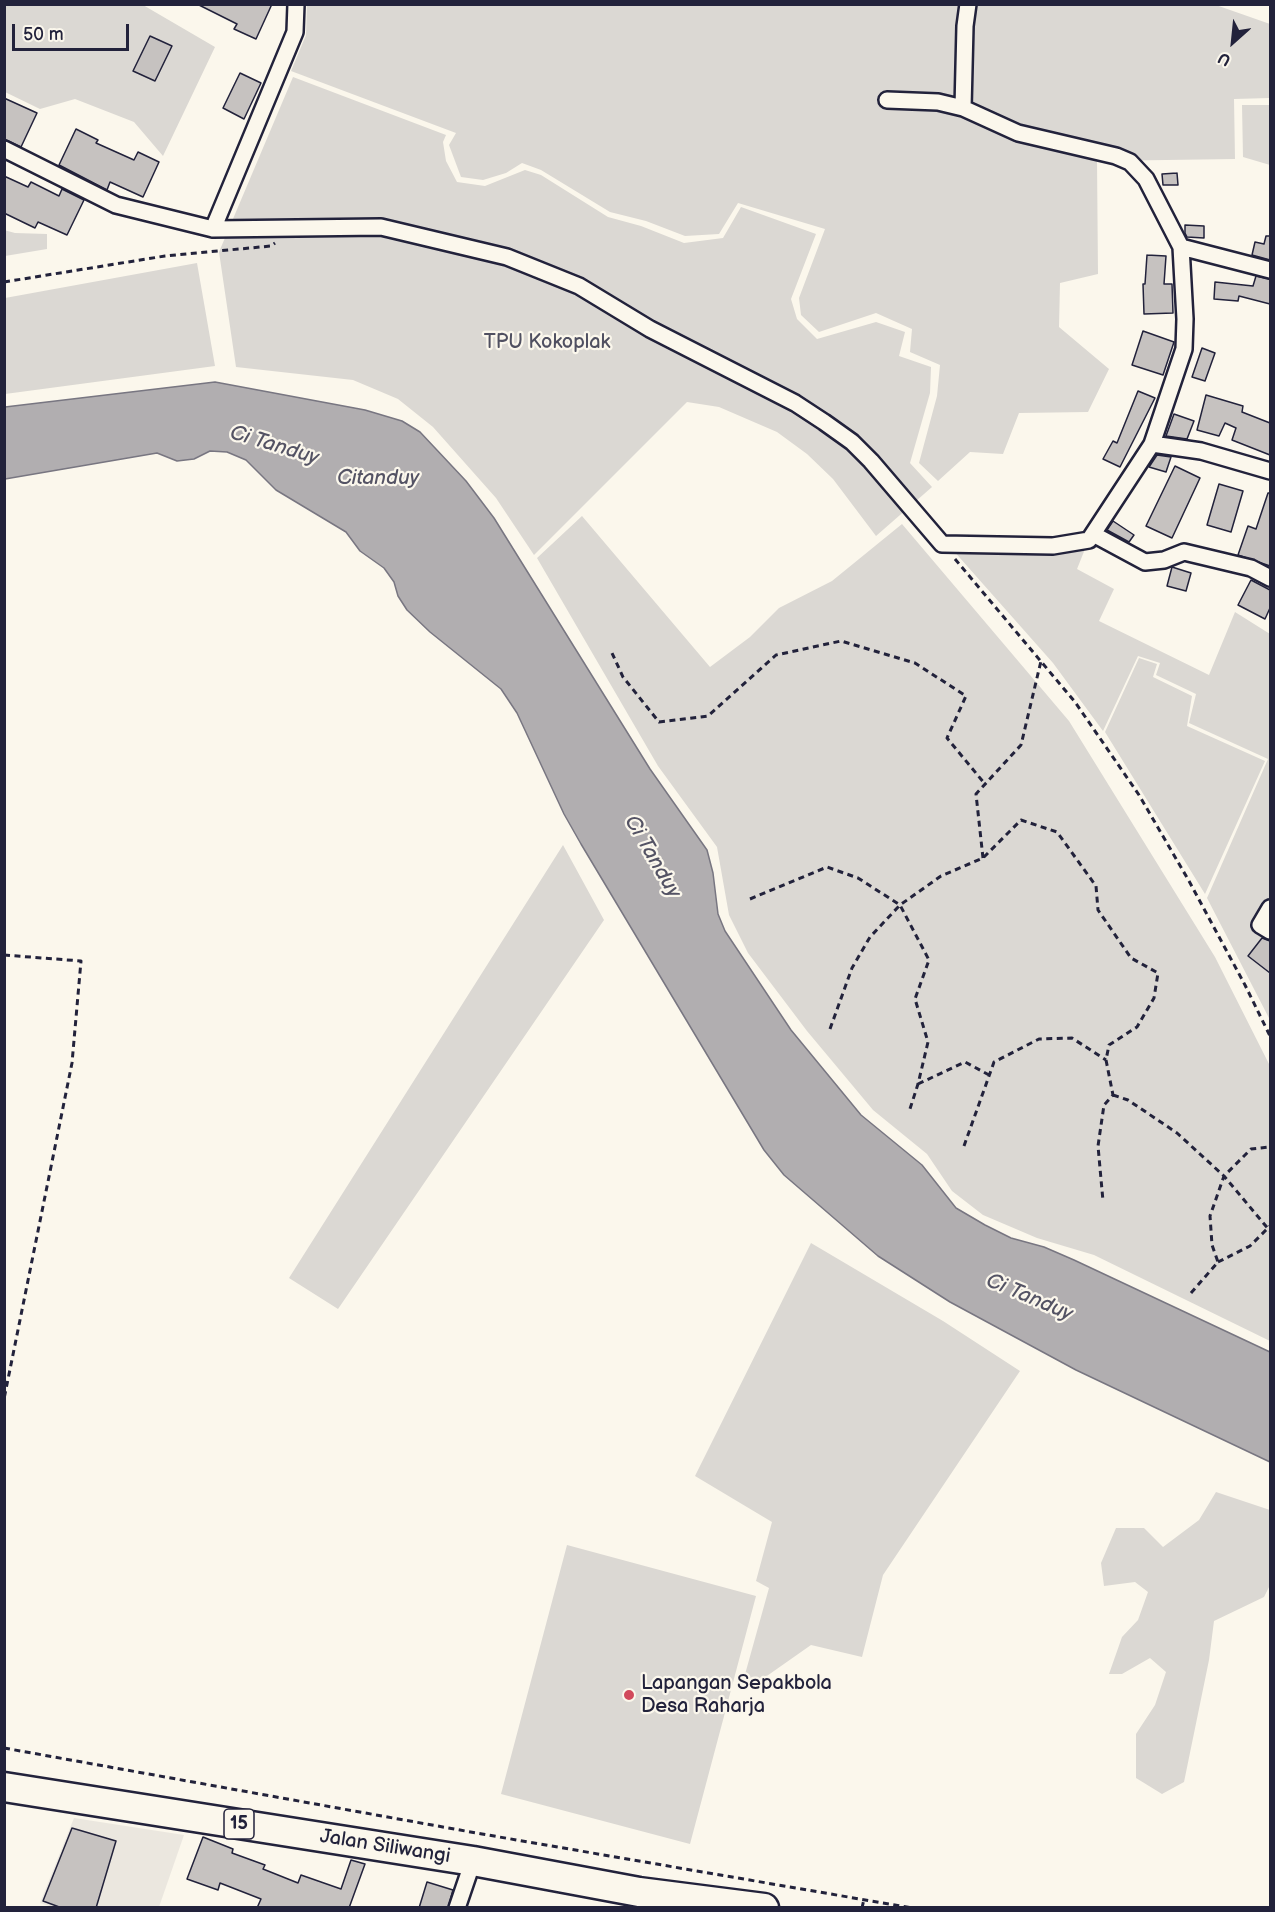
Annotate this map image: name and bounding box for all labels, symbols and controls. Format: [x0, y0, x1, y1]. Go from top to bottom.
scale bar [15, 12, 132, 50]
north arrow [1203, 12, 1263, 72]
text: 50 m [23, 24, 64, 45]
text: U [1215, 47, 1234, 70]
park label: TPU Kokoplak [484, 331, 610, 355]
water label: Ci Tanduy [227, 421, 321, 471]
water label: Citanduy [337, 466, 419, 492]
water label: Ci Tanduy [618, 811, 686, 903]
water label: Ci Tanduy [982, 1269, 1076, 1327]
place label: Lapangan Sepakbola Desa Raharja [641, 1672, 832, 1719]
marker: Lapangan Sepakbola Desa Raharja [622, 1688, 636, 1702]
road number: 15 [224, 1809, 254, 1839]
street label: Jalan Siliwangi [318, 1825, 452, 1869]

